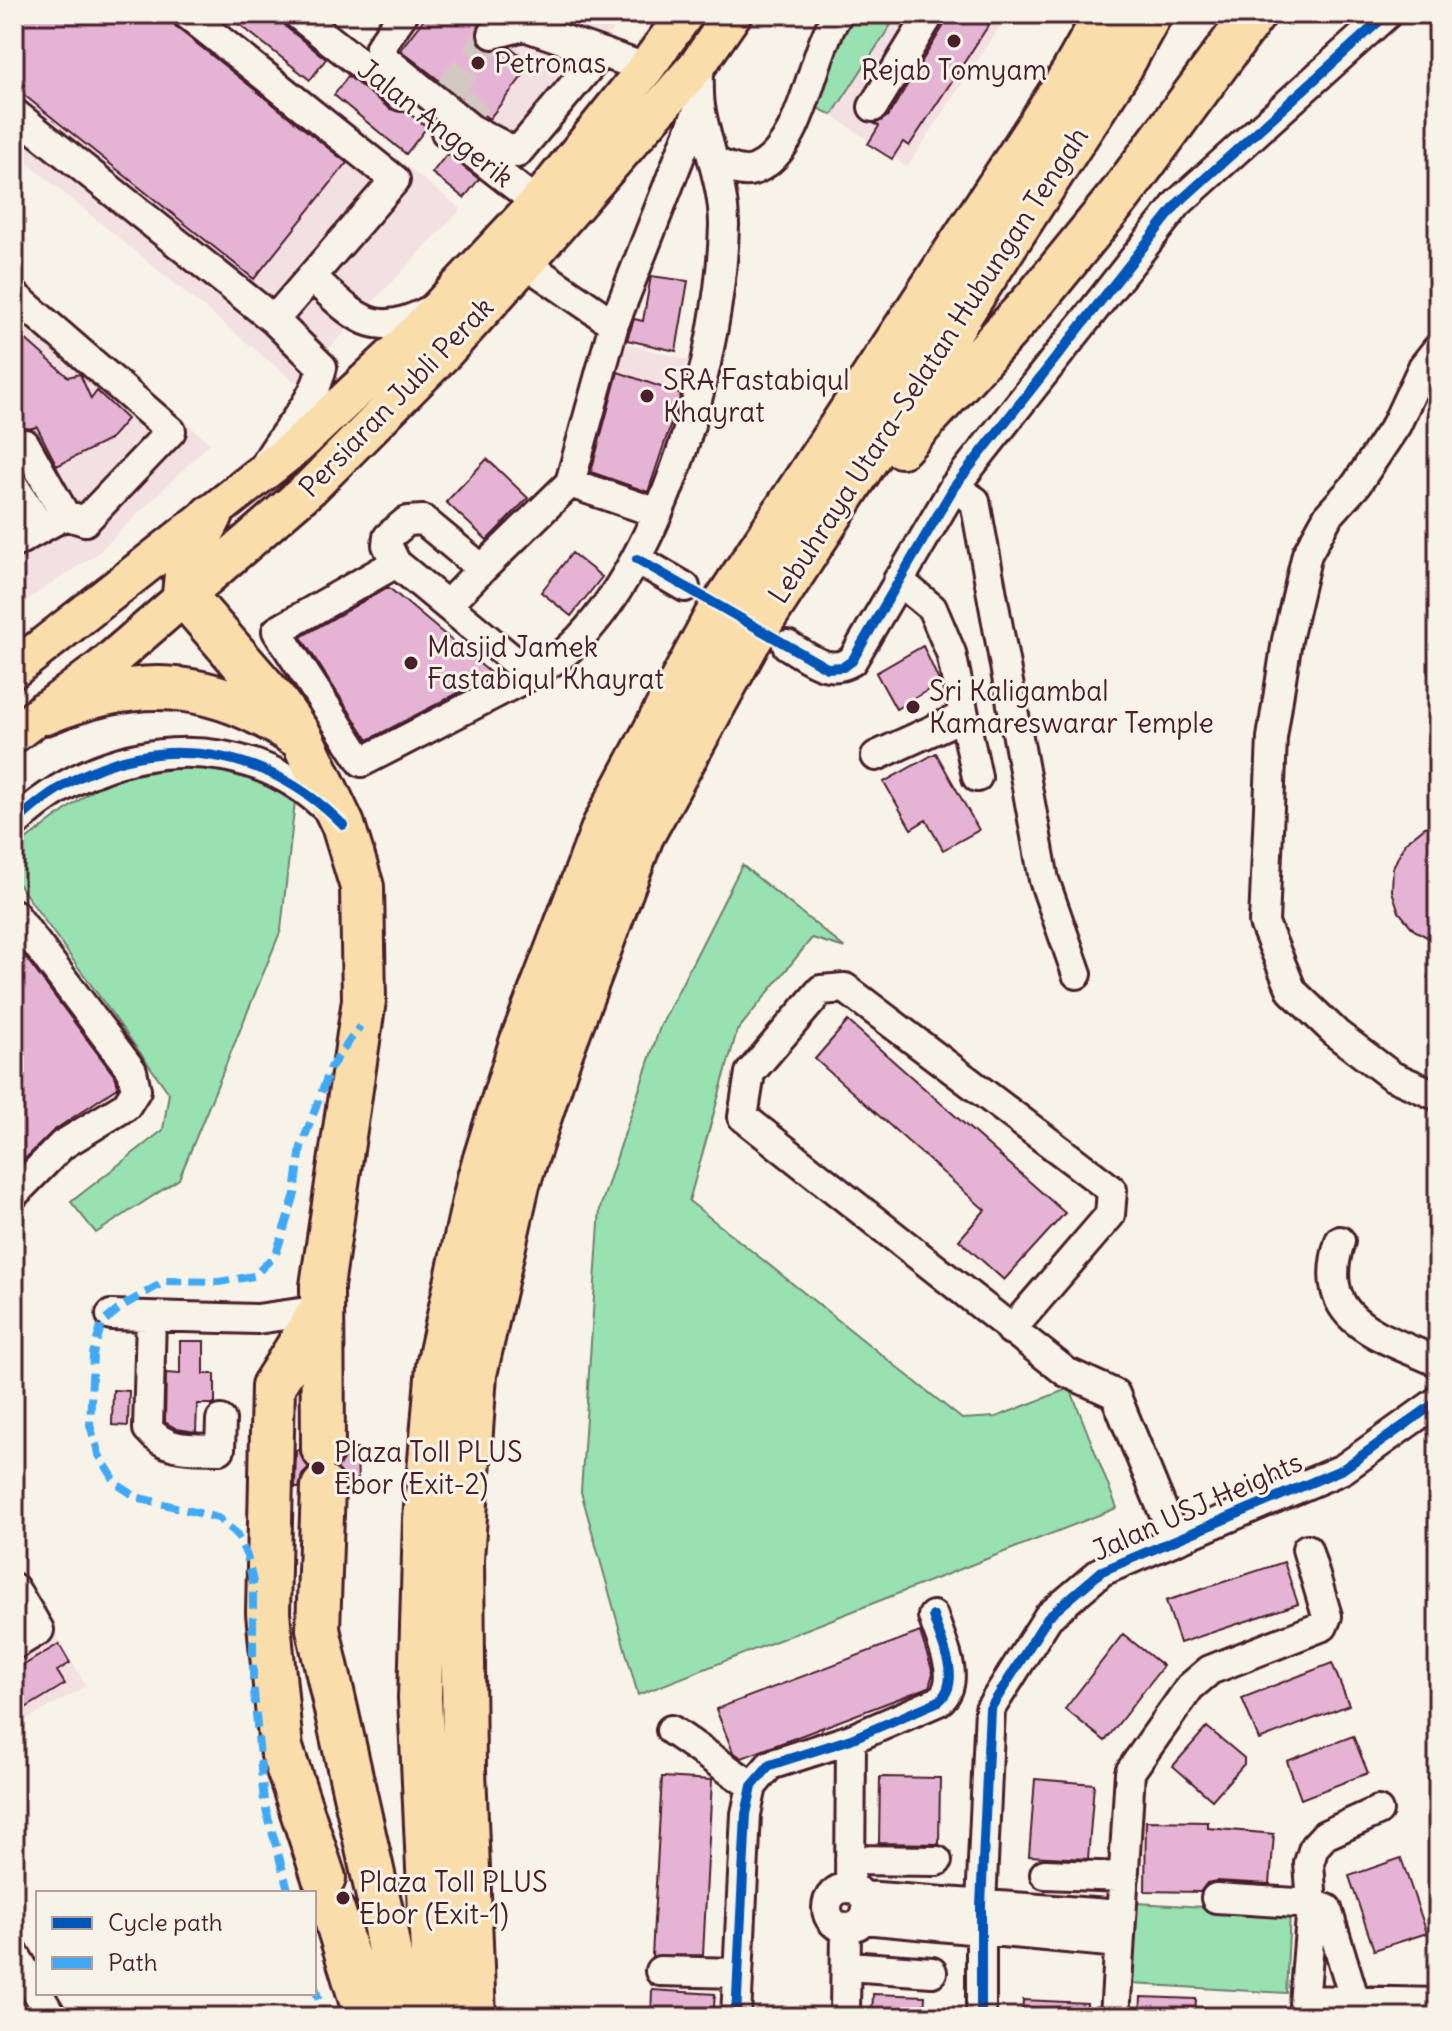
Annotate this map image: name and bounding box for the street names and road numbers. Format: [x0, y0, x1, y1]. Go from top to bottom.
street label: Jalan Anggerik [351, 51, 521, 195]
street label: Lebuhraya Utara–Selatan Hubungan Tengah [760, 120, 1096, 610]
street label: Persiaran Jubli Perak [291, 289, 501, 505]
street label: Jalan USJ Heights [1086, 1444, 1308, 1568]

